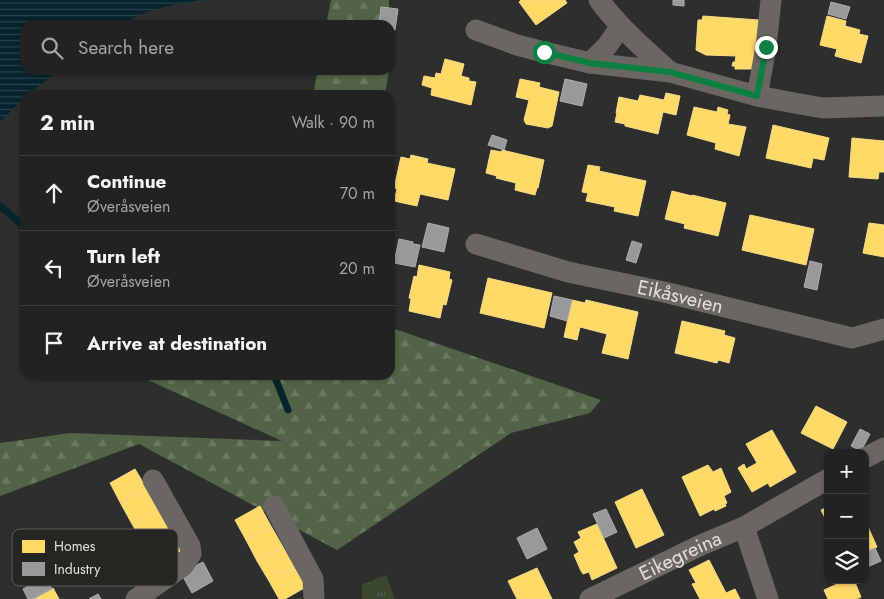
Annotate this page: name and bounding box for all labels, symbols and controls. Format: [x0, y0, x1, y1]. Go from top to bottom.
search box [20, 20, 395, 75]
icon: search [38, 34, 66, 62]
text: Search here [78, 34, 174, 61]
route end [755, 36, 778, 59]
route start [533, 41, 556, 64]
text: 2 min [40, 108, 95, 138]
text: Walk · 90 m [292, 111, 375, 134]
text: Continue [87, 168, 166, 195]
icon: ahead [40, 179, 68, 207]
text: 70 m [340, 182, 375, 205]
text: Øveråsveien [87, 195, 170, 218]
text: Turn left [87, 243, 160, 270]
icon: left [40, 254, 68, 282]
text: 20 m [339, 257, 375, 280]
text: Øveråsveien [87, 270, 170, 293]
street label: Eikåsveien [635, 273, 726, 321]
icon: arrive [40, 329, 68, 357]
text: Arrive at destination [87, 330, 267, 357]
map controls [824, 449, 869, 584]
button: + [824, 449, 869, 494]
button: − [824, 494, 869, 539]
street label: Eikegreina [634, 524, 726, 588]
legend [12, 529, 178, 586]
text: Homes [54, 536, 96, 556]
button: layers [824, 539, 869, 584]
text: Industry [54, 559, 101, 579]

